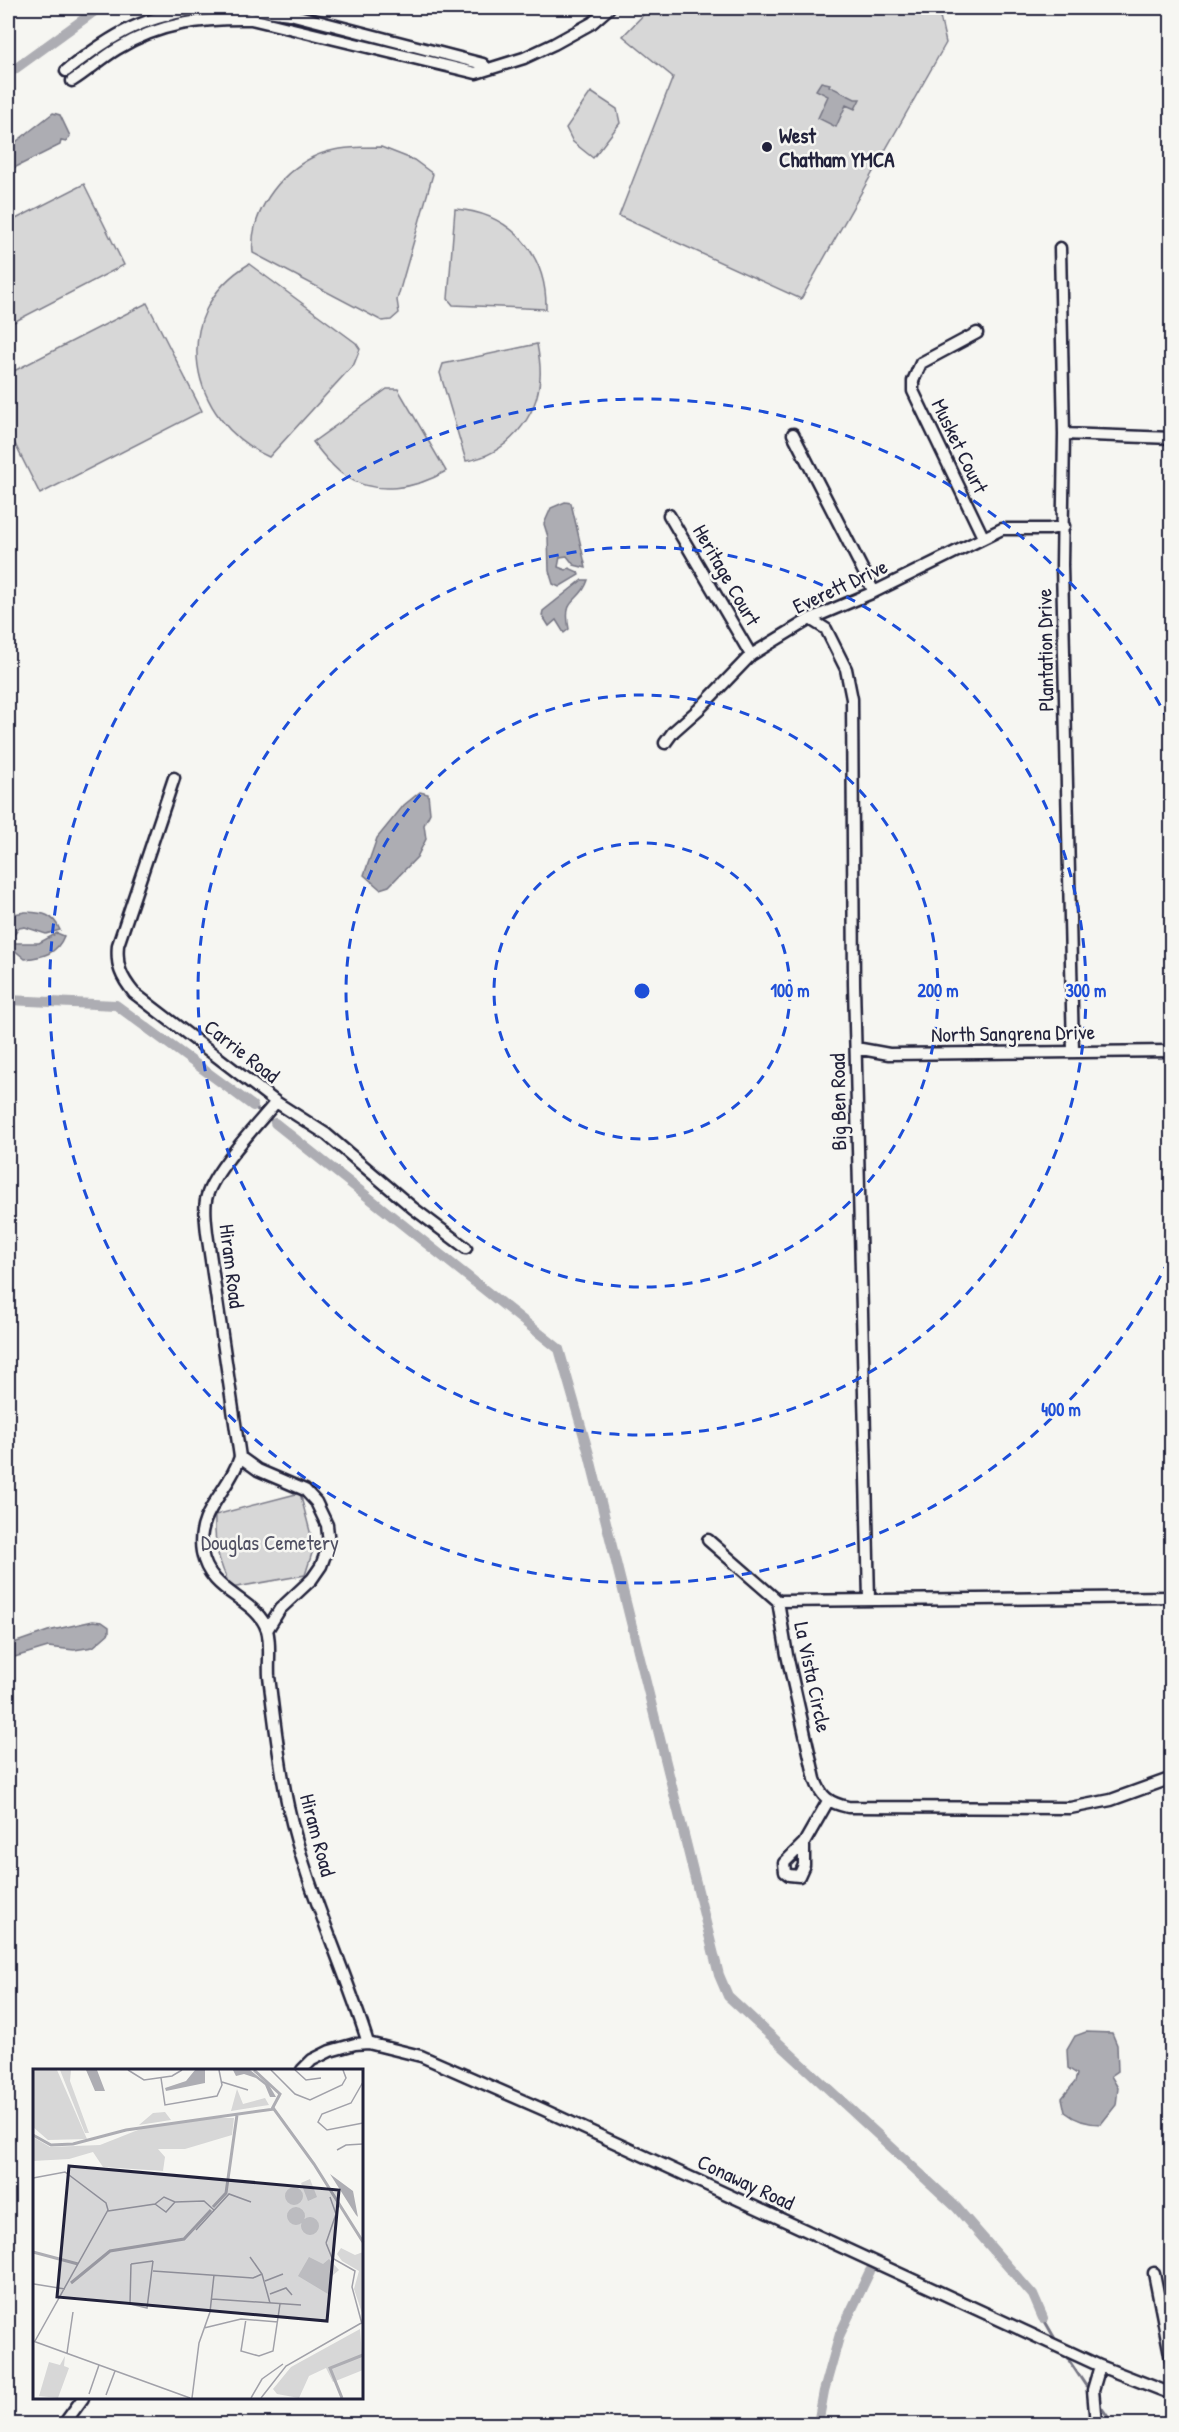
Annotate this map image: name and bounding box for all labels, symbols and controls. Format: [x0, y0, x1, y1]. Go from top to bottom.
place label: West Chatham YMCA [779, 121, 895, 174]
marker: West Chatham YMCA [760, 140, 774, 154]
street label: Musket Court [925, 394, 996, 499]
street label: Heritage Court [686, 519, 768, 632]
street label: Everett Drive [788, 551, 892, 621]
street label: Plantation Drive [1029, 588, 1061, 712]
text: 100 m [770, 978, 810, 1003]
text: 200 m [918, 978, 958, 1003]
text: 300 m [1066, 978, 1106, 1003]
centre of rings [632, 981, 652, 1001]
street label: Carrie Road [198, 1012, 286, 1090]
street label: North Sangrena Drive [931, 1017, 1095, 1049]
street label: Big Ben Road [823, 1053, 853, 1151]
street label: Hiram Road [212, 1222, 252, 1310]
text: 400 m [1041, 1397, 1081, 1422]
park label: Douglas Cemetery [201, 1528, 339, 1557]
street label: La Vista Circle [787, 1619, 839, 1735]
street label: Hiram Road [293, 1790, 343, 1880]
inset map [33, 2069, 363, 2399]
street label: Conaway Road [693, 2147, 799, 2217]

